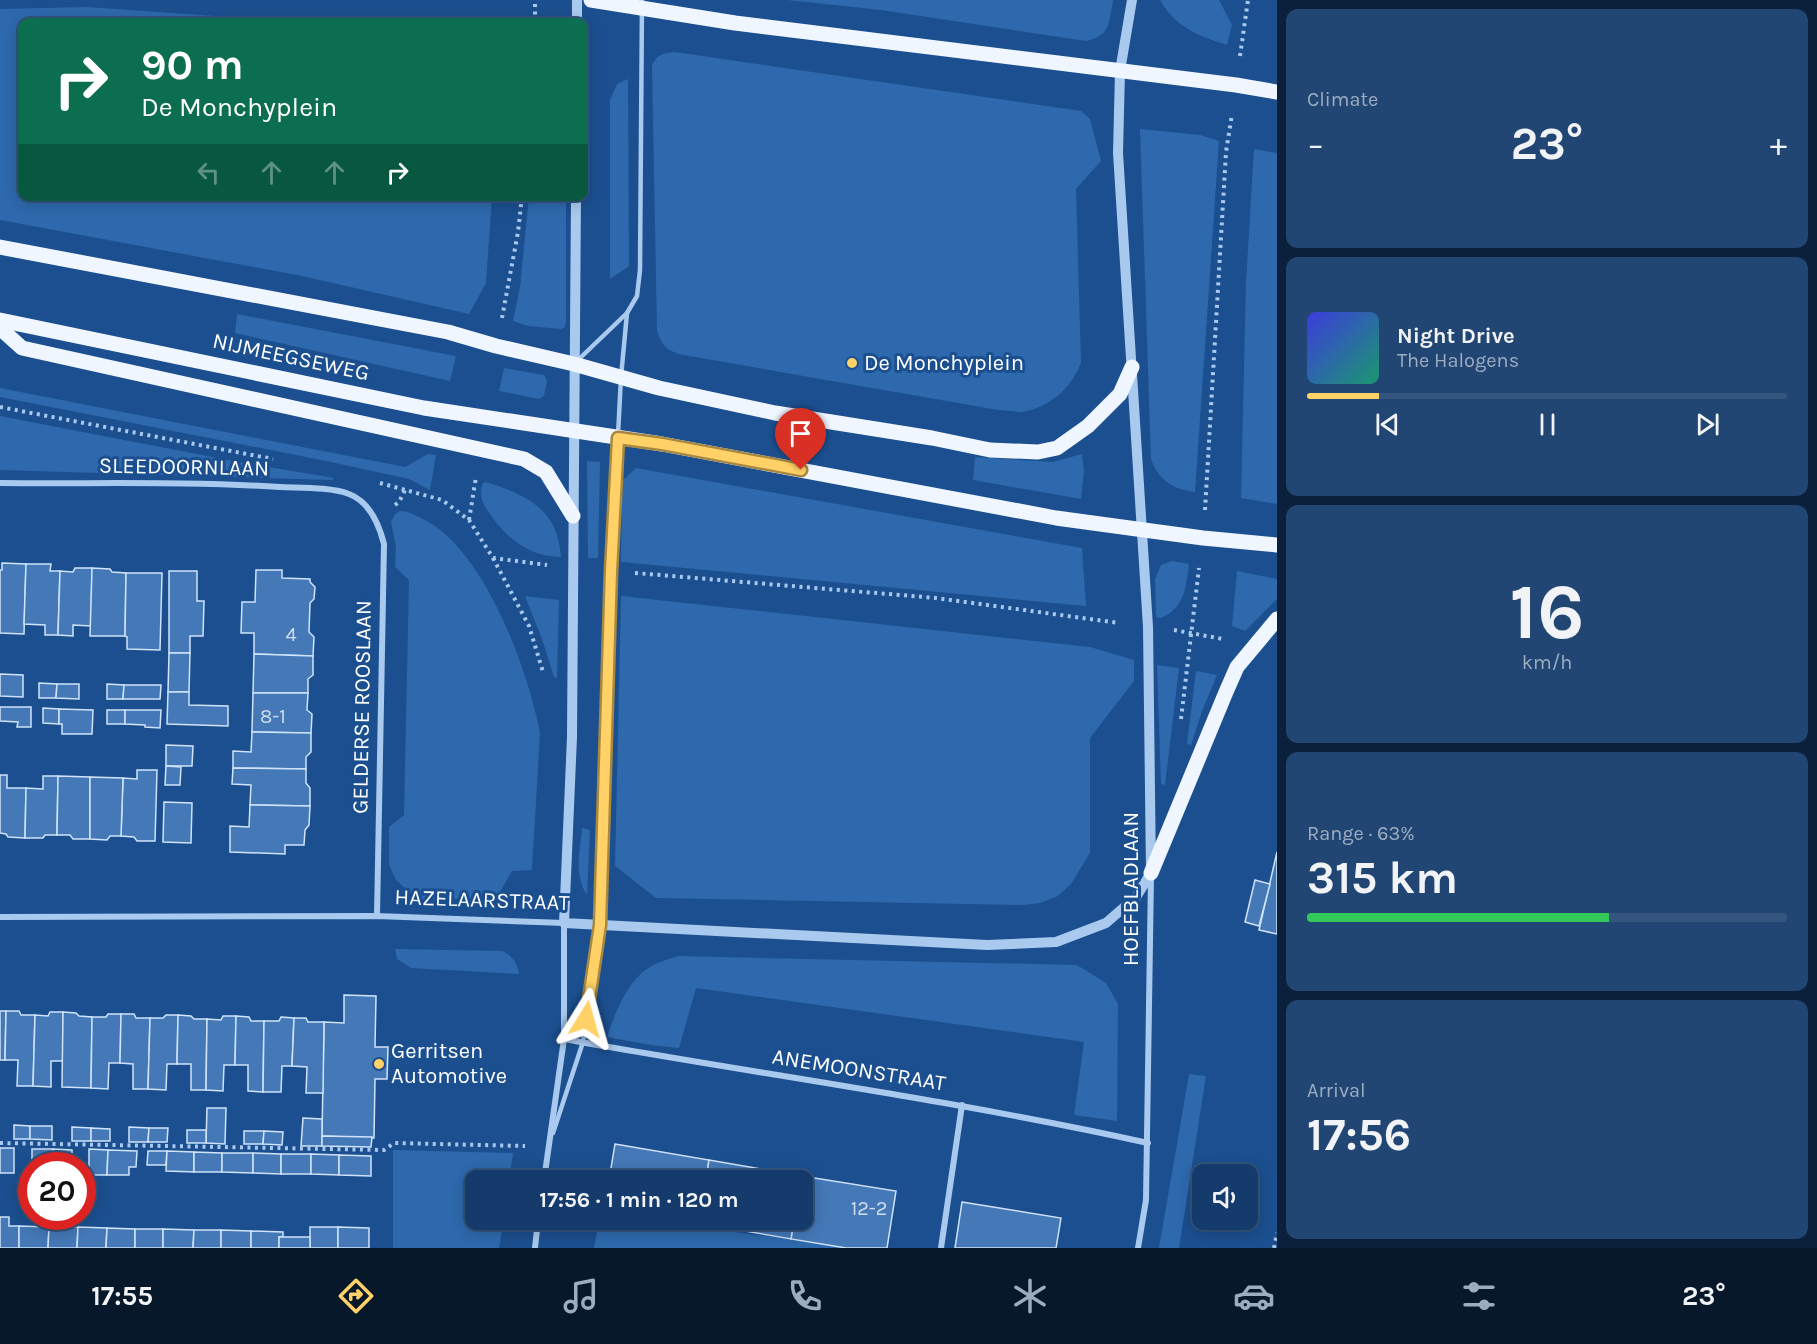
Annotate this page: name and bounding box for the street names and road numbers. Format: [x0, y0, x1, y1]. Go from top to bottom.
street label: NIJMEEGSEWEG [210, 328, 372, 386]
street label: SLEEDOORNLAAN [99, 453, 269, 481]
street label: GELDERSE ROOSLAAN [347, 600, 377, 814]
street label: HOEFBLADLAAN [1118, 812, 1144, 966]
street label: HAZELAARSTRAAT [394, 884, 570, 916]
street label: ANEMOONSTRAAT [770, 1043, 948, 1097]

